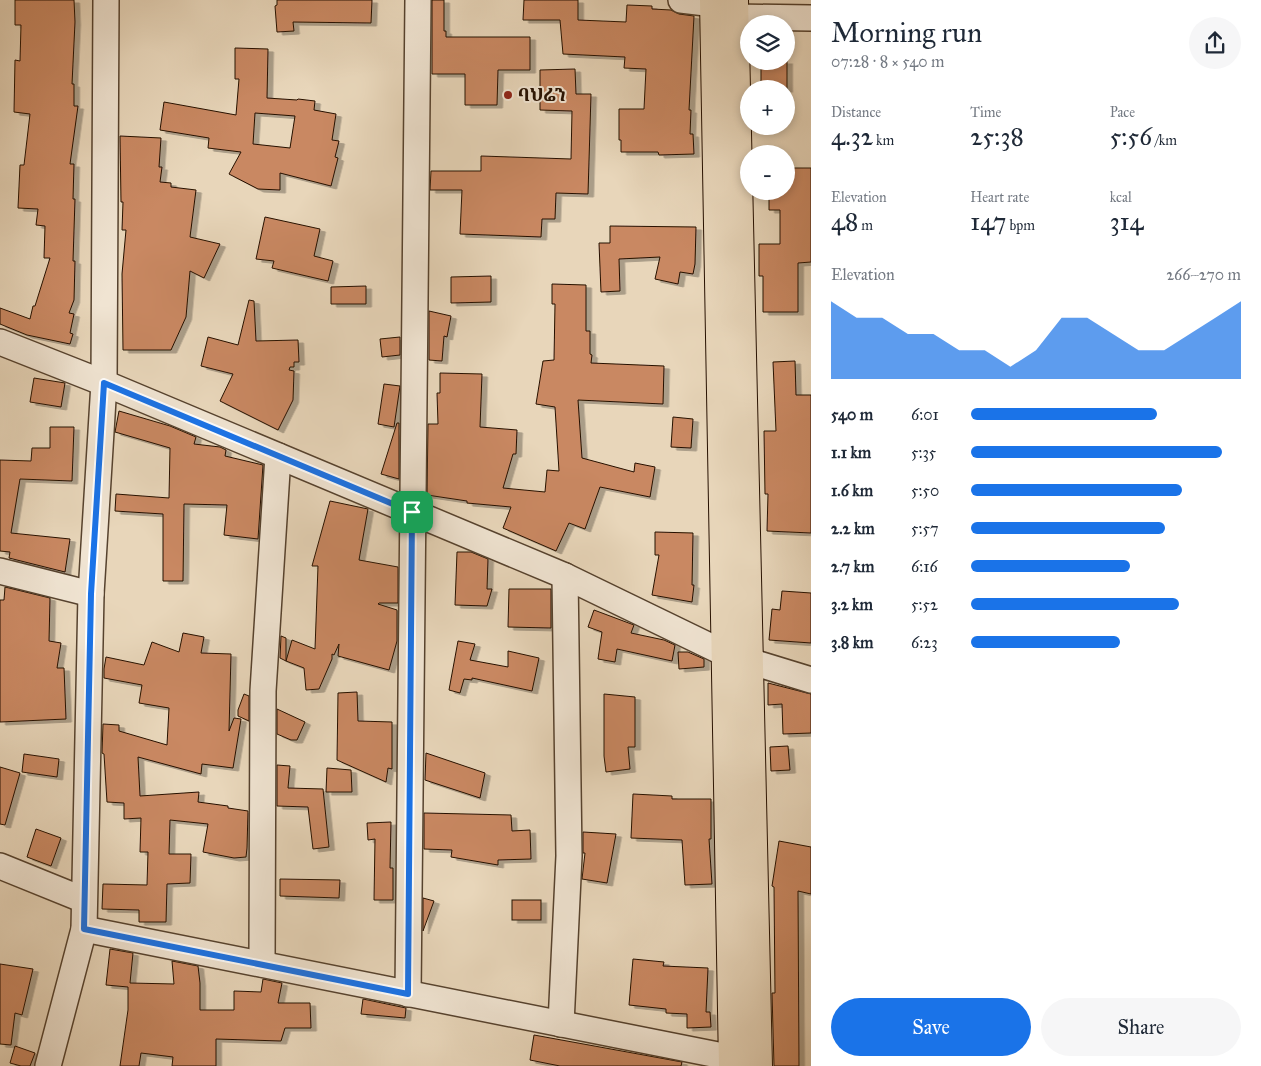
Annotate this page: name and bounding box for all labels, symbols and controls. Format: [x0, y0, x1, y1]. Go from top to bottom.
map controls [740, 15, 795, 200]
button: layers [740, 15, 795, 70]
text: Morning run [831, 15, 982, 50]
button: share [1189, 17, 1241, 69]
text: 07:28 · 8 × 540 m [831, 52, 944, 71]
button: + [740, 80, 795, 135]
place label: ባህሬን [518, 84, 566, 106]
marker: ባህሬን [502, 89, 514, 101]
text: Distance [831, 104, 881, 121]
text: Time [970, 104, 1001, 121]
text: Pace [1110, 104, 1135, 121]
text: 4.32 [831, 121, 873, 152]
text: 25:38 [970, 121, 1024, 152]
text: 5:56 [1110, 121, 1152, 152]
text: km [873, 132, 894, 149]
text: /km [1152, 132, 1177, 149]
button: − [740, 145, 795, 200]
text: Elevation [831, 189, 887, 206]
text: Heart rate [970, 189, 1029, 206]
text: kcal [1110, 189, 1132, 206]
text: 48 [831, 206, 858, 237]
text: 147 [970, 206, 1006, 237]
text: 314 [1110, 206, 1143, 237]
text: m [858, 217, 873, 234]
text: bpm [1006, 217, 1035, 234]
text: Elevation [831, 265, 895, 284]
text: 266–270 m [1166, 265, 1241, 284]
text: 540 m [831, 405, 873, 424]
text: 6:01 [911, 405, 939, 424]
text: 1.1 km [831, 443, 871, 462]
text: 5:35 [911, 443, 936, 462]
text: 1.6 km [831, 481, 873, 500]
text: 5:50 [911, 481, 939, 500]
pin [391, 491, 433, 533]
icon: arrive [398, 498, 426, 526]
text: 2.2 km [831, 519, 875, 538]
text: 5:57 [911, 519, 938, 538]
text: 2.7 km [831, 557, 874, 576]
text: 6:16 [911, 557, 938, 576]
text: 3.2 km [831, 595, 873, 614]
text: 5:52 [911, 595, 938, 614]
text: 3.8 km [831, 633, 874, 652]
text: 6:23 [911, 633, 938, 652]
button: Save [831, 998, 1031, 1056]
button: Share [1041, 998, 1241, 1056]

